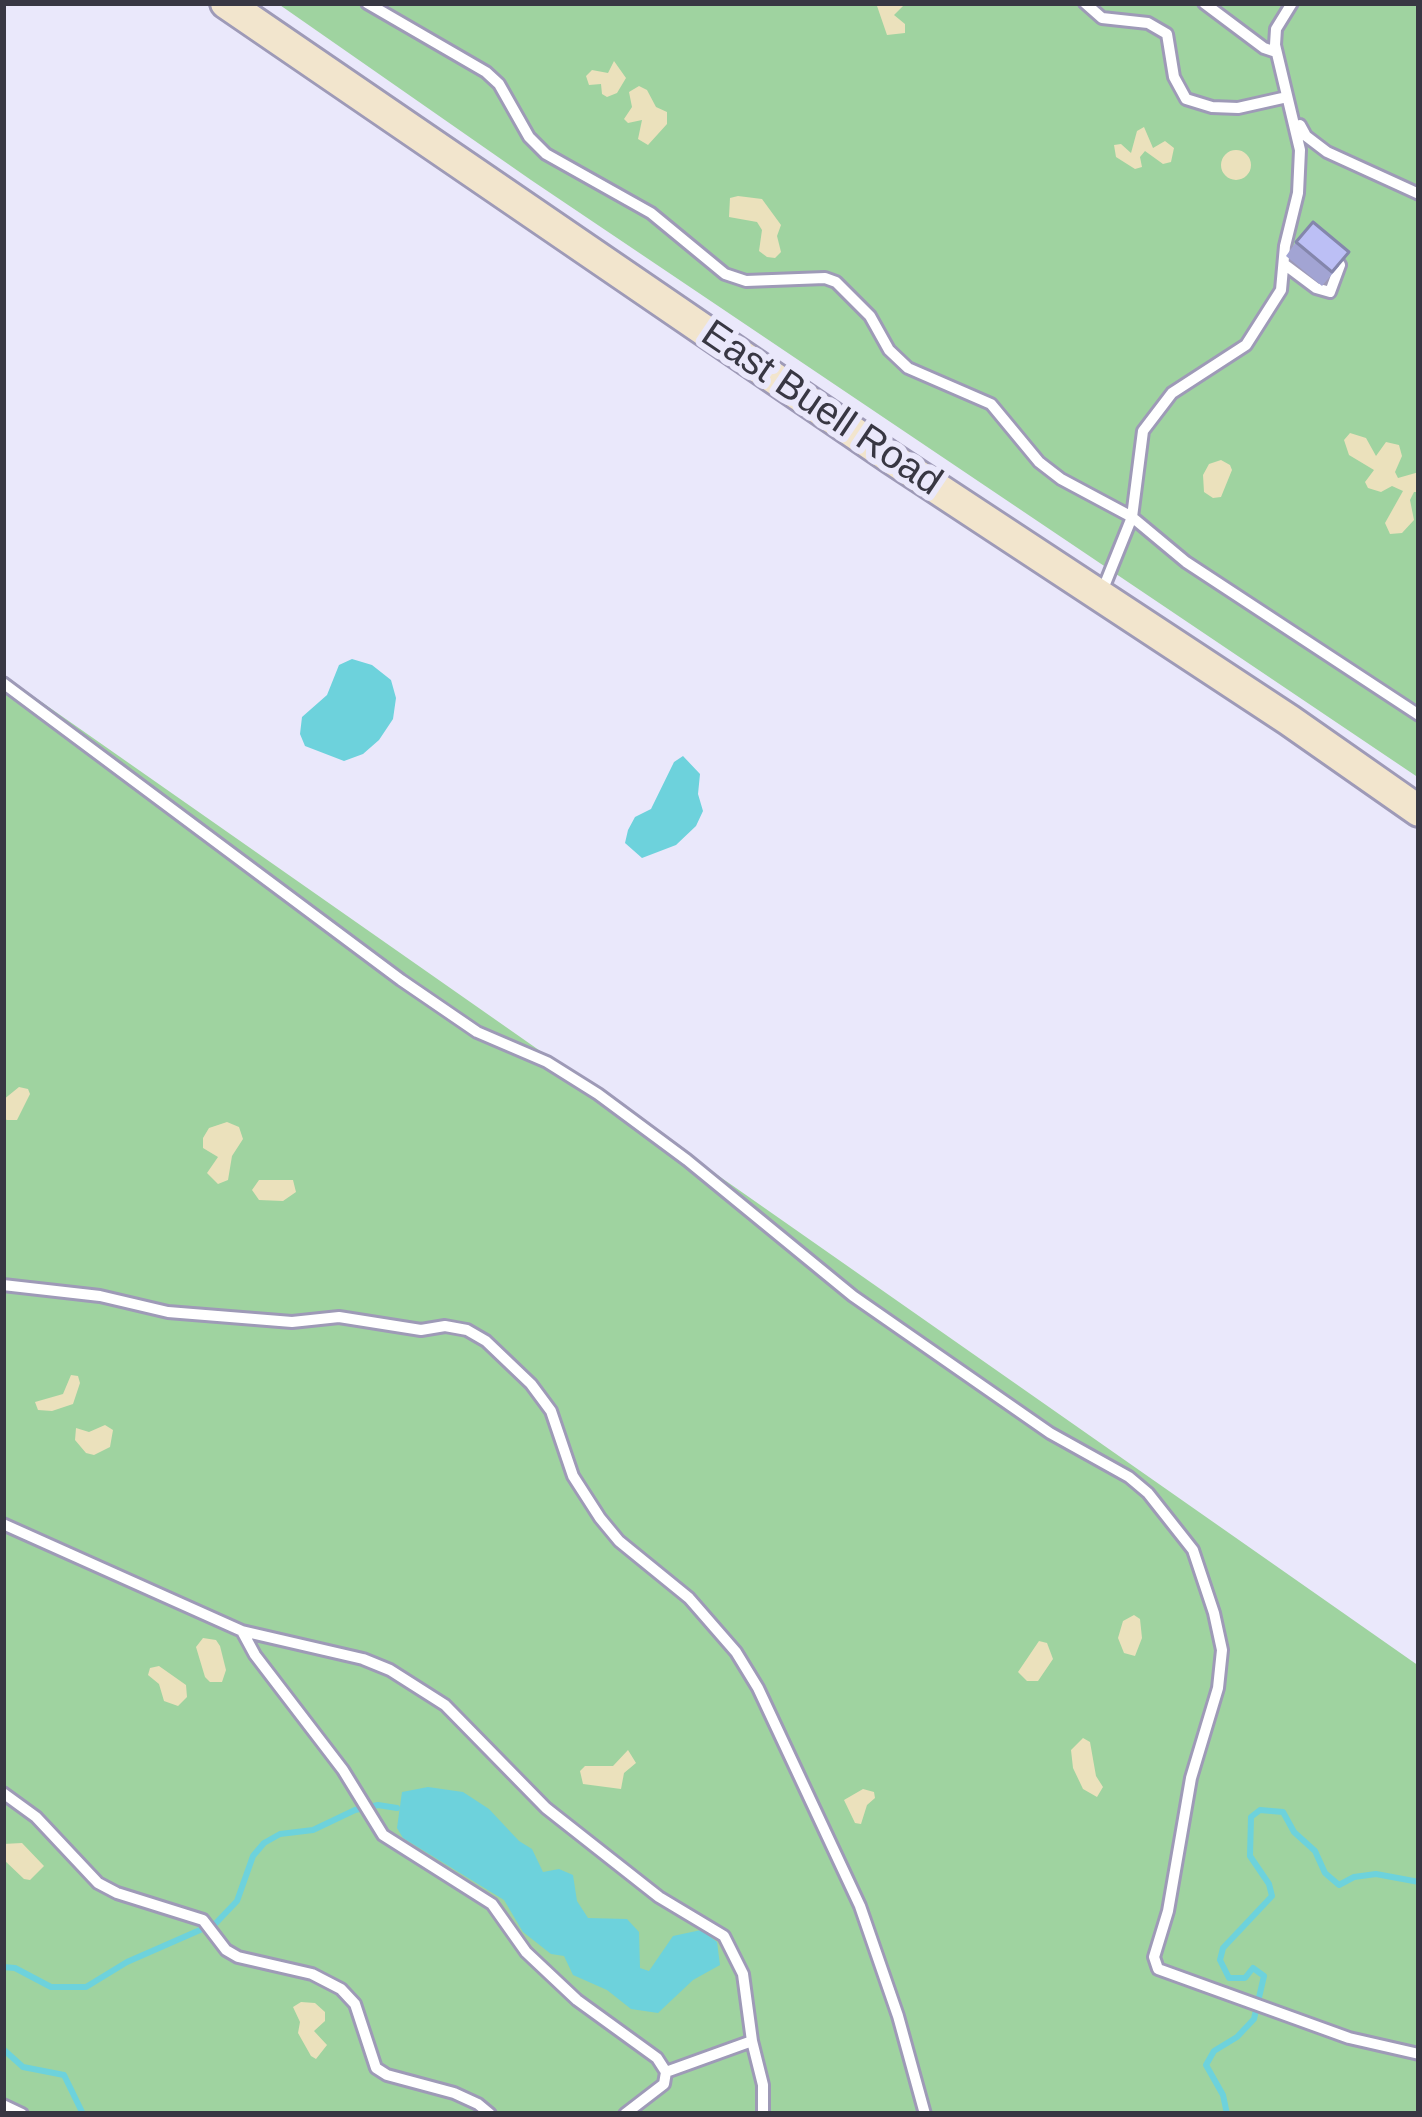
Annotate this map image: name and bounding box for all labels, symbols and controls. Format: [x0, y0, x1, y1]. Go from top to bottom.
street label: East Buell Road [692, 311, 950, 507]

